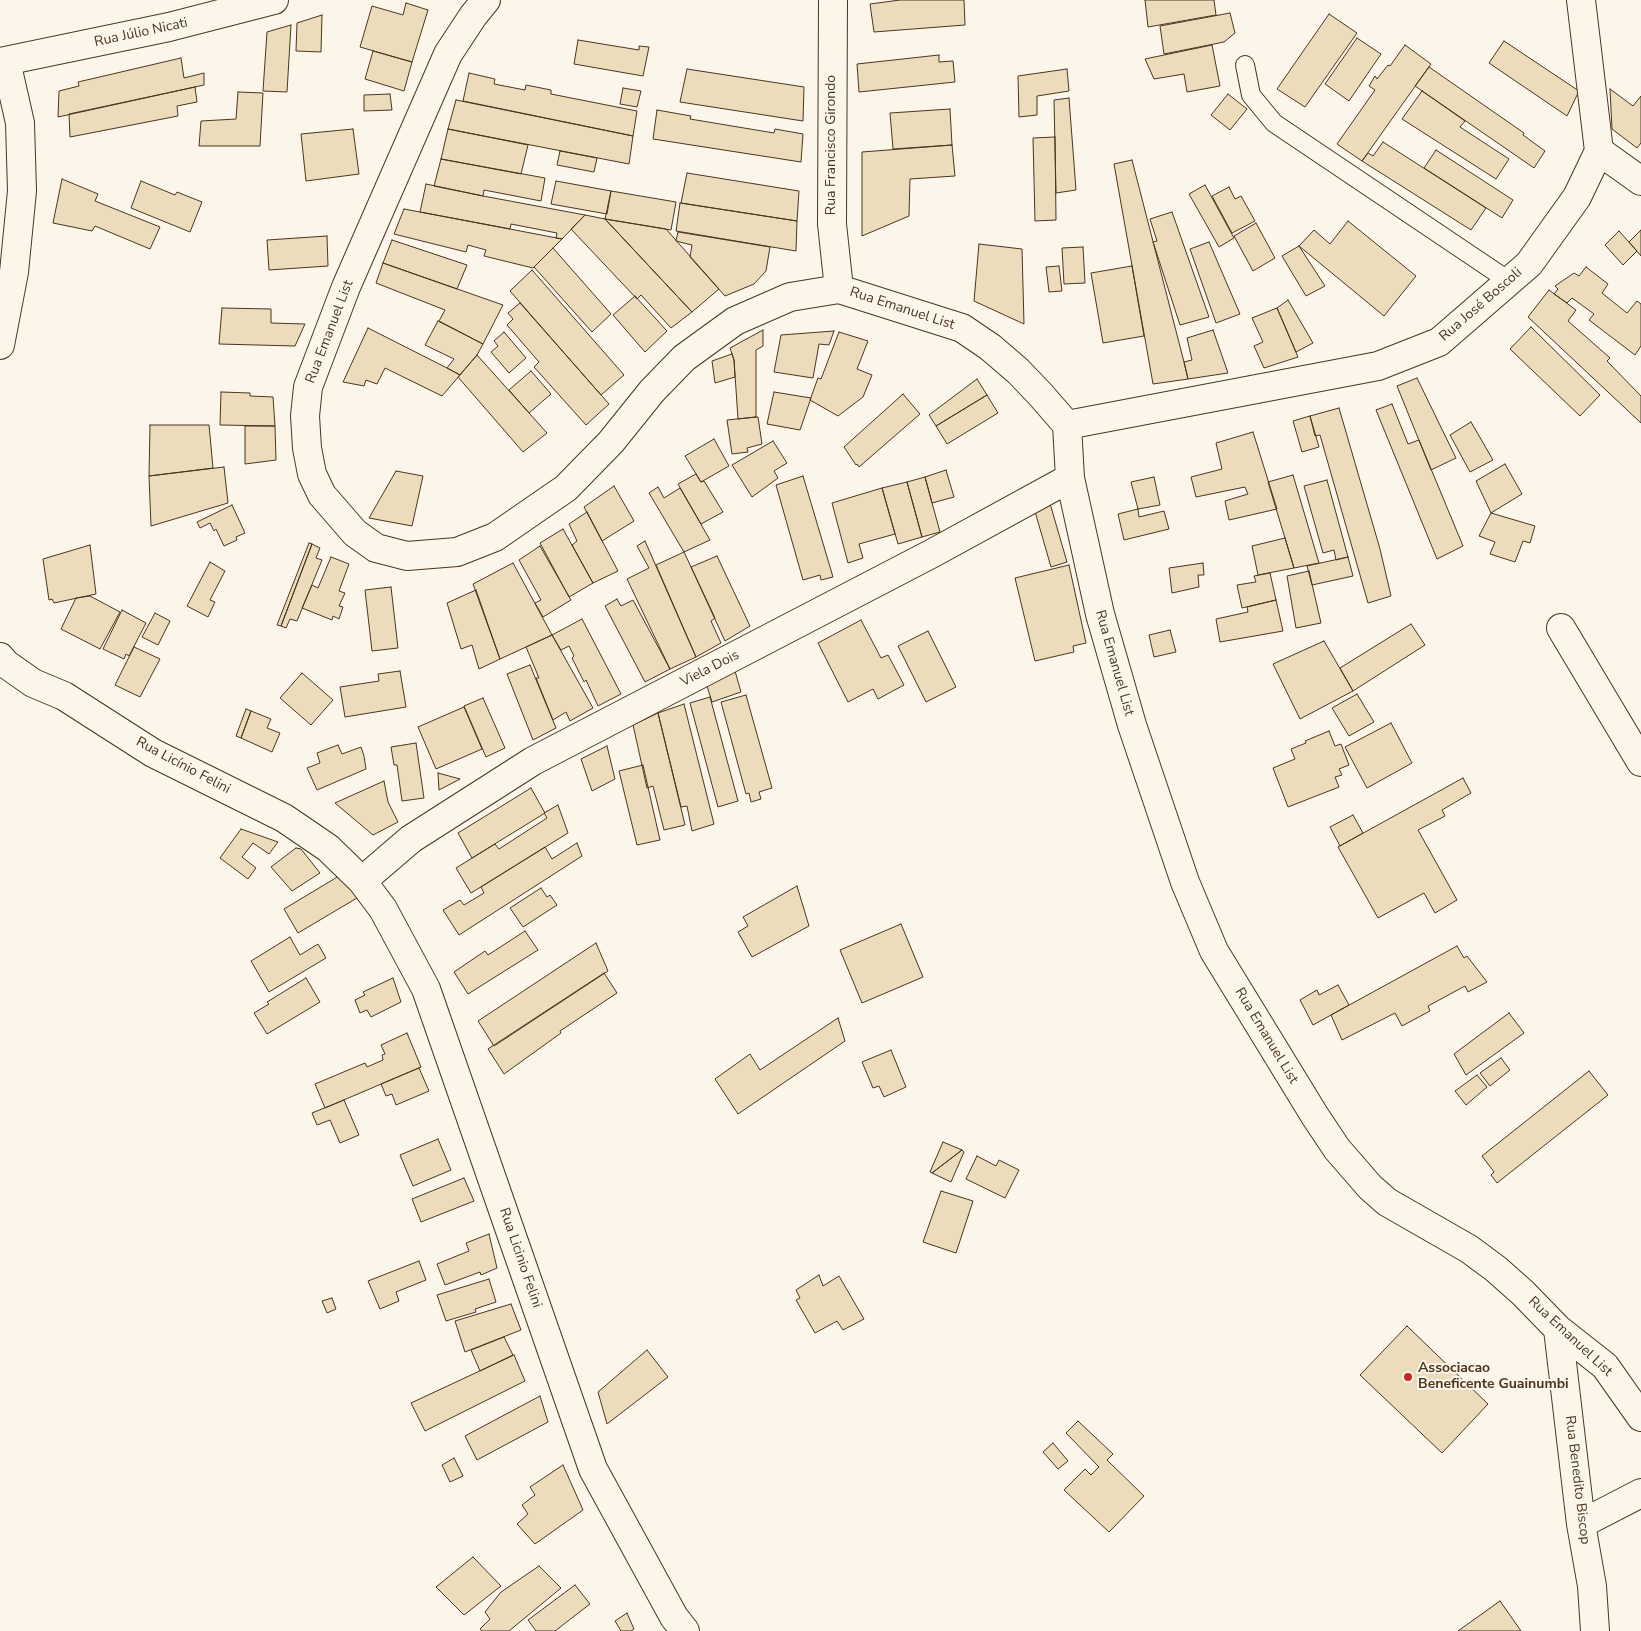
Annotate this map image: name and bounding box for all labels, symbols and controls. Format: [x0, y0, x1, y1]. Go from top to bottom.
street label: Rua Júlio Nicati [93, 15, 189, 51]
street label: Rua Francisco Girondo [824, 75, 840, 215]
street label: Rua José Boscoli [1436, 265, 1526, 345]
street label: Rua Emanuel List [303, 278, 357, 386]
street label: Rua Emanuel List [847, 284, 957, 334]
street label: Rua Emanuel List [1091, 608, 1137, 718]
street label: Viela Dois [678, 647, 742, 691]
street label: Rua Licínio Felini [133, 734, 233, 798]
street label: Rua Emanuel List [1231, 985, 1301, 1087]
street label: Rua Licinio Felini [495, 1206, 545, 1310]
street label: Rua Emanuel List [1524, 1294, 1616, 1380]
place label: Associacao Beneficente Guainumbi [1418, 1361, 1569, 1394]
marker: Associacao Beneficente Guainumbi [1402, 1371, 1414, 1383]
street label: Rua Benedito Biscop [1561, 1415, 1593, 1545]

